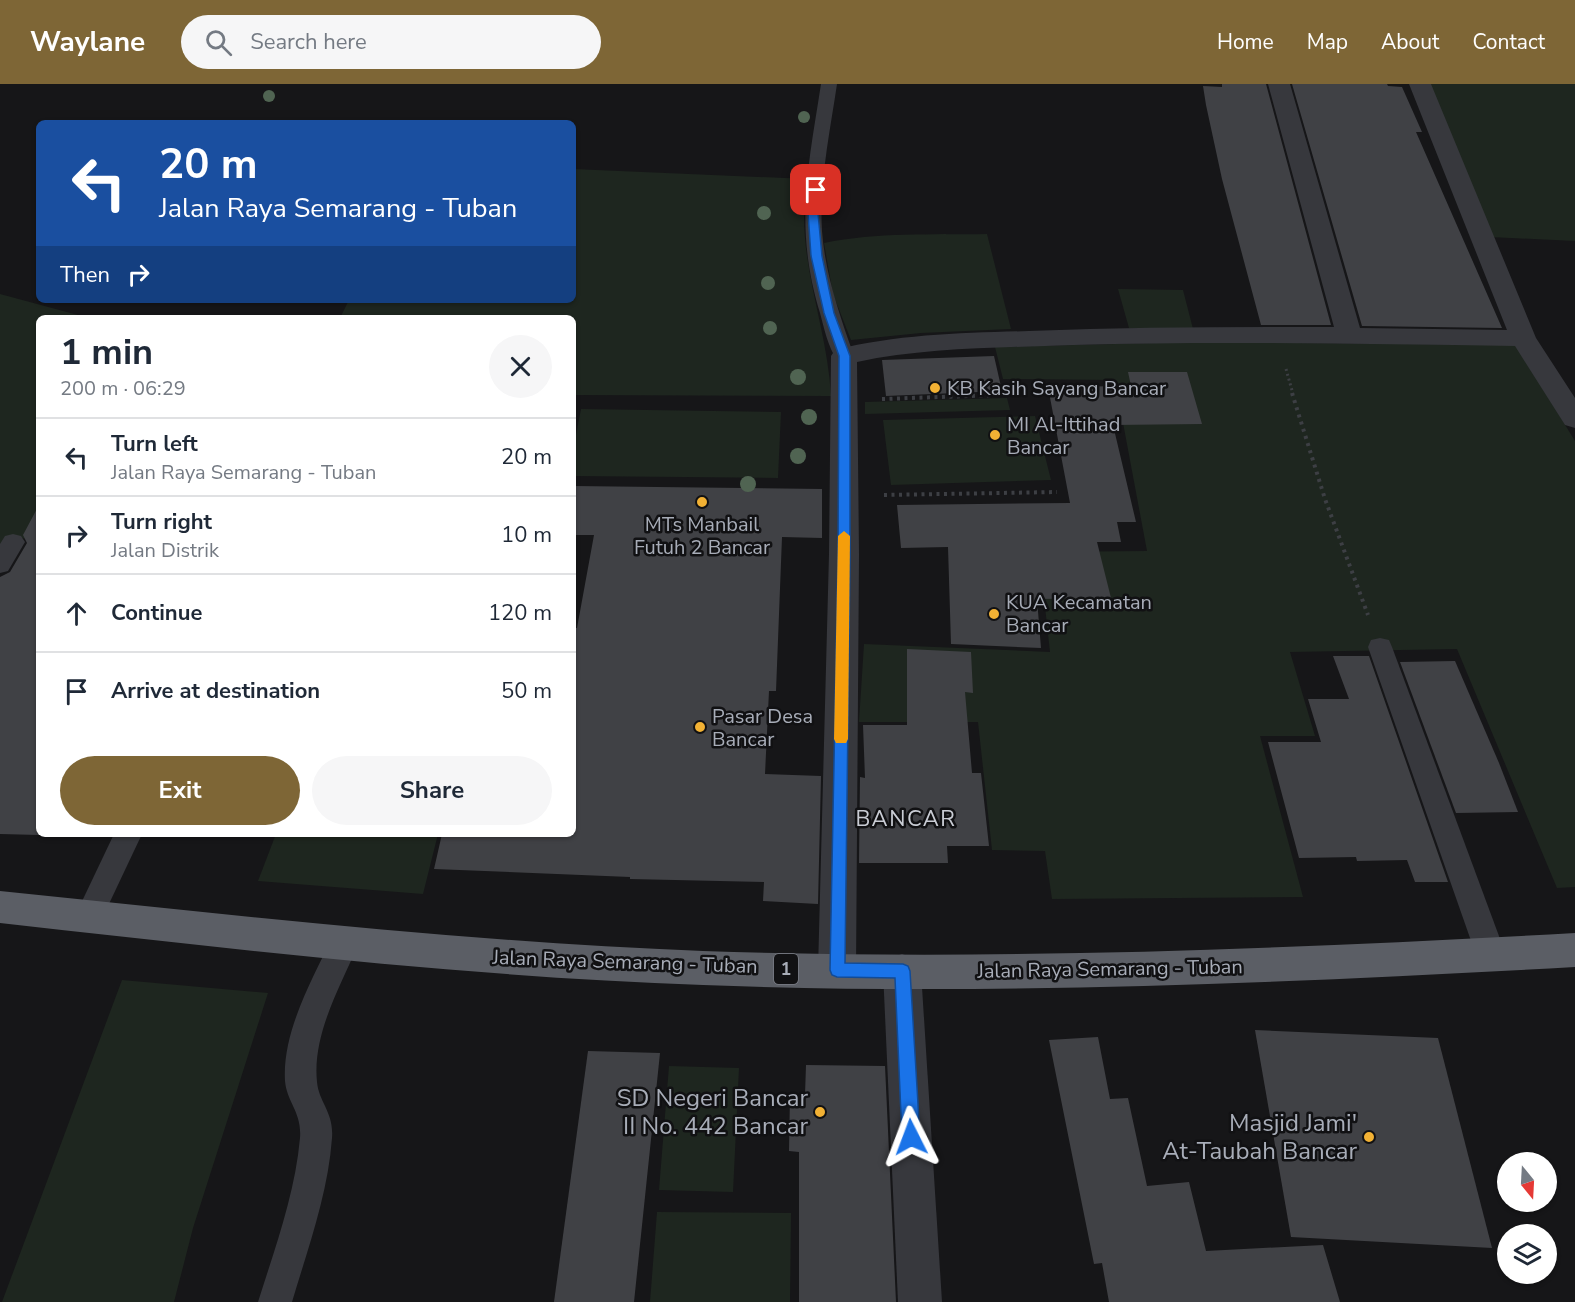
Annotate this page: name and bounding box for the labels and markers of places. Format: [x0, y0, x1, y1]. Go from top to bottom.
pin [790, 164, 841, 215]
place label: KB Kasih Sayang Bancar [947, 375, 1166, 402]
marker: KB Kasih Sayang Bancar [928, 381, 942, 395]
place label: MI Al-Ittihad Bancar [1007, 411, 1120, 461]
marker: MI Al-Ittihad Bancar [988, 428, 1002, 442]
marker: MTs Manbail Futuh 2 Bancar [695, 495, 709, 509]
place label: MTs Manbail Futuh 2 Bancar [634, 511, 770, 561]
place label: KUA Kecamatan Bancar [1006, 589, 1152, 639]
marker: KUA Kecamatan Bancar [987, 607, 1001, 621]
place label: Pasar Desa Bancar [712, 703, 813, 753]
marker: Pasar Desa Bancar [693, 720, 707, 734]
place label: SD Negeri Bancar II No. 442 Bancar [617, 1082, 808, 1142]
marker: SD Negeri Bancar II No. 442 Bancar [813, 1105, 827, 1119]
place label: Masjid Jami' At-Taubah Bancar [1162, 1107, 1357, 1167]
marker: Masjid Jami' At-Taubah Bancar [1362, 1130, 1376, 1144]

